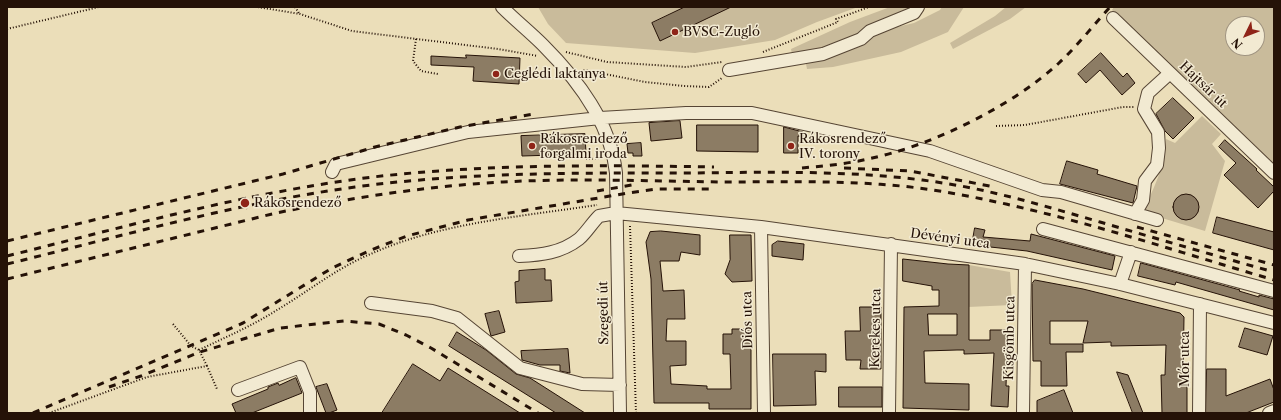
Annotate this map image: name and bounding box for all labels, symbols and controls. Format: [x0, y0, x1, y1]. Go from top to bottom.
north arrow [1225, 16, 1265, 56]
place label: BVSC-Zugló [683, 24, 760, 40]
marker: BVSC-Zugló [670, 27, 680, 37]
text: N [1229, 35, 1245, 52]
street label: Hajtsár út [1176, 59, 1230, 111]
place label: Ceglédi laktanya [504, 66, 606, 82]
marker: Ceglédi laktanya [491, 69, 501, 79]
place label: Rákosrendező forgalmi iroda [540, 131, 628, 162]
place label: Rákosrendező IV. torony [799, 131, 887, 162]
marker: Rákosrendező forgalmi iroda [527, 141, 537, 151]
marker: Rákosrendező IV. torony [786, 141, 796, 151]
place label: Rákosrendező [254, 195, 342, 211]
marker: Rákosrendező [239, 197, 251, 209]
street label: Dévényi utca [909, 226, 991, 252]
street label: Szegedi út [596, 281, 612, 345]
street label: Kerekes utca [868, 288, 884, 368]
street label: Diós utca [740, 291, 756, 349]
street label: Kisgömb utca [1001, 296, 1019, 380]
street label: Mór utca [1177, 331, 1193, 387]

